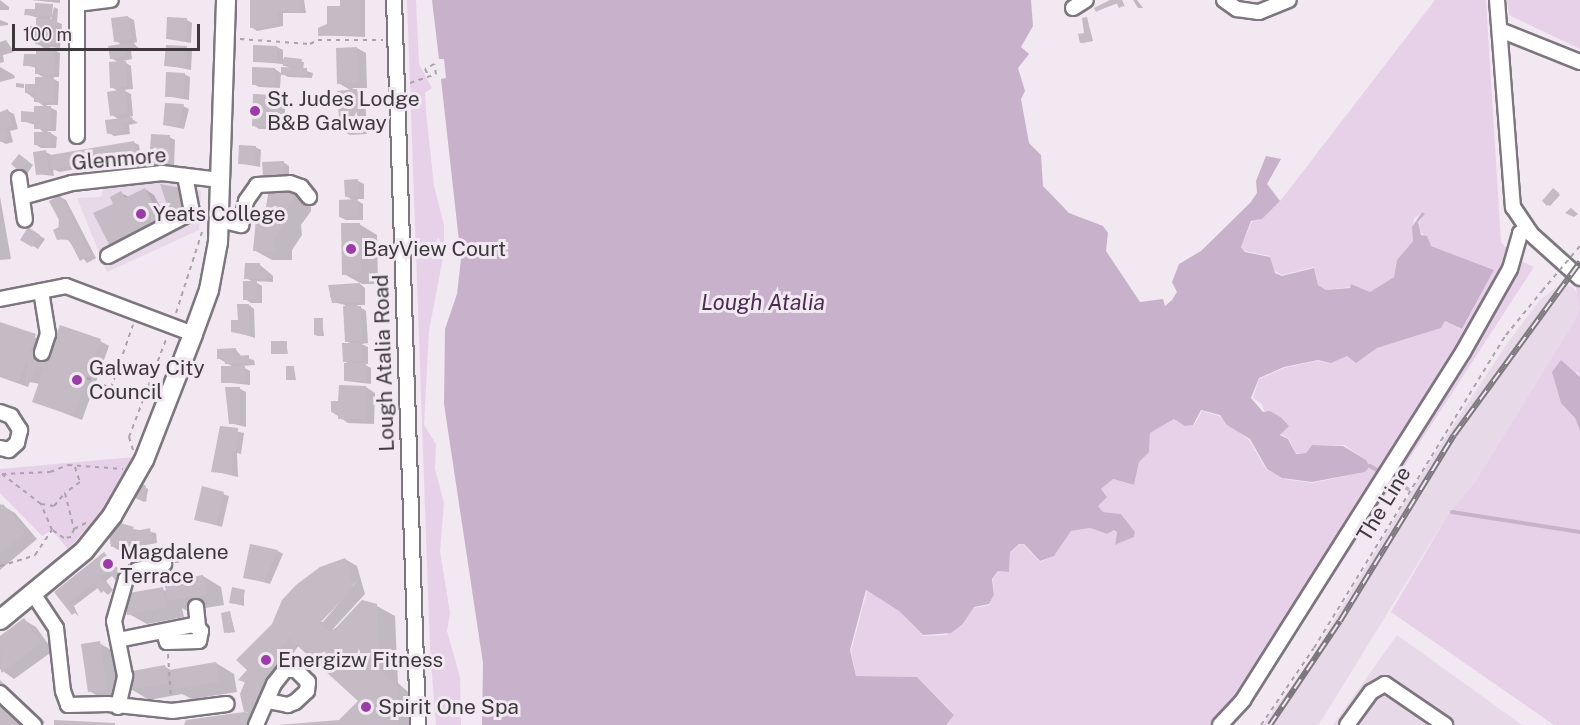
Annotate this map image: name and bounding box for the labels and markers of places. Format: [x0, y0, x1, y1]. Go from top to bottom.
place label: St. Judes Lodge B&B Galway [267, 86, 420, 136]
marker: St. Judes Lodge B&B Galway [248, 104, 262, 118]
place label: Yeats College [153, 201, 286, 227]
marker: Yeats College [134, 207, 148, 221]
place label: BayView Court [363, 236, 506, 262]
marker: BayView Court [344, 242, 358, 256]
place label: Galway City Council [89, 355, 205, 405]
marker: Galway City Council [70, 373, 84, 387]
place label: Magdalene Terrace [120, 539, 229, 589]
marker: Magdalene Terrace [101, 557, 115, 571]
place label: Energizw Fitness [278, 647, 443, 673]
marker: Energizw Fitness [259, 653, 273, 667]
place label: Spirit One Spa [378, 694, 519, 720]
marker: Spirit One Spa [359, 700, 373, 714]

